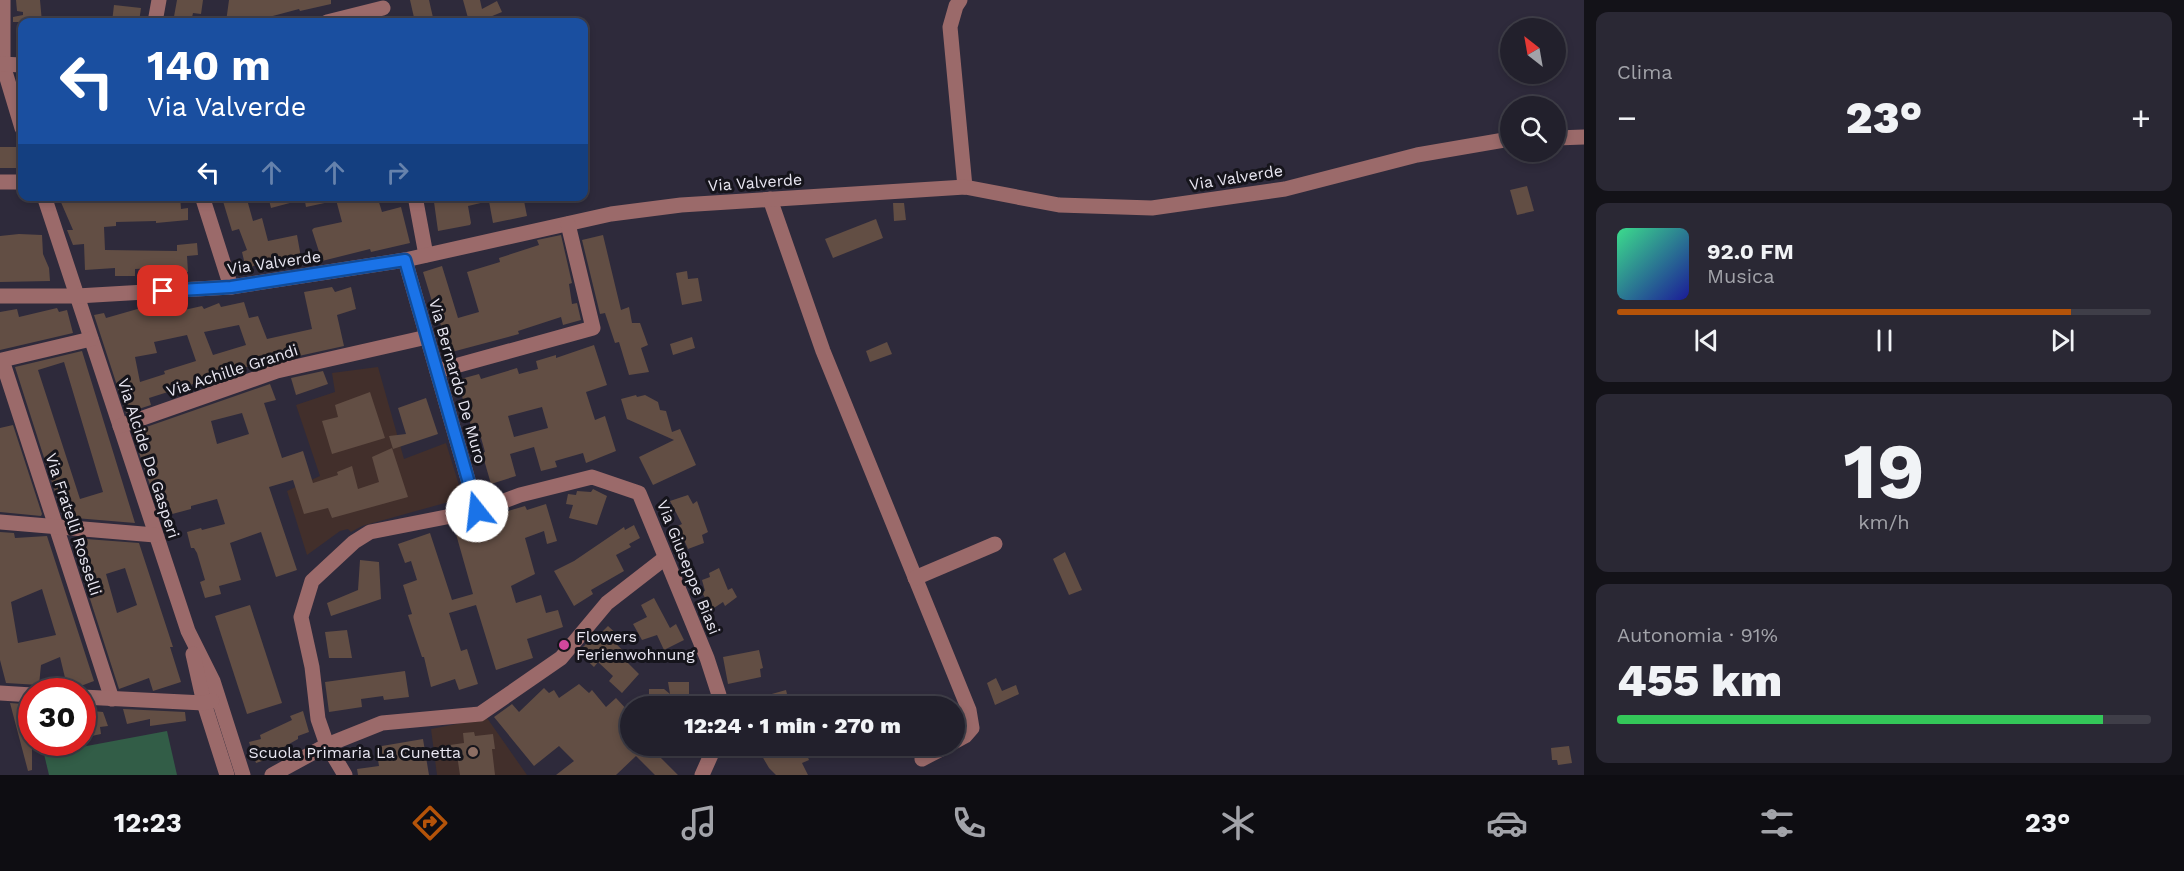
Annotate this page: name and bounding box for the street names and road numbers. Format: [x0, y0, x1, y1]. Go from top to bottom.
street label: Via Valverde [1188, 161, 1284, 194]
street label: Via Valverde [707, 170, 803, 195]
street label: Via Valverde [226, 247, 322, 278]
street label: Via Bernardo De Muro [425, 296, 490, 466]
street label: Via Achille Grandi [164, 340, 300, 401]
street label: Via Alcide De Gasperi [114, 376, 183, 540]
street label: Via Fratelli Rosselli [42, 451, 105, 598]
street label: Via Giuseppe Biasi [653, 497, 724, 637]

